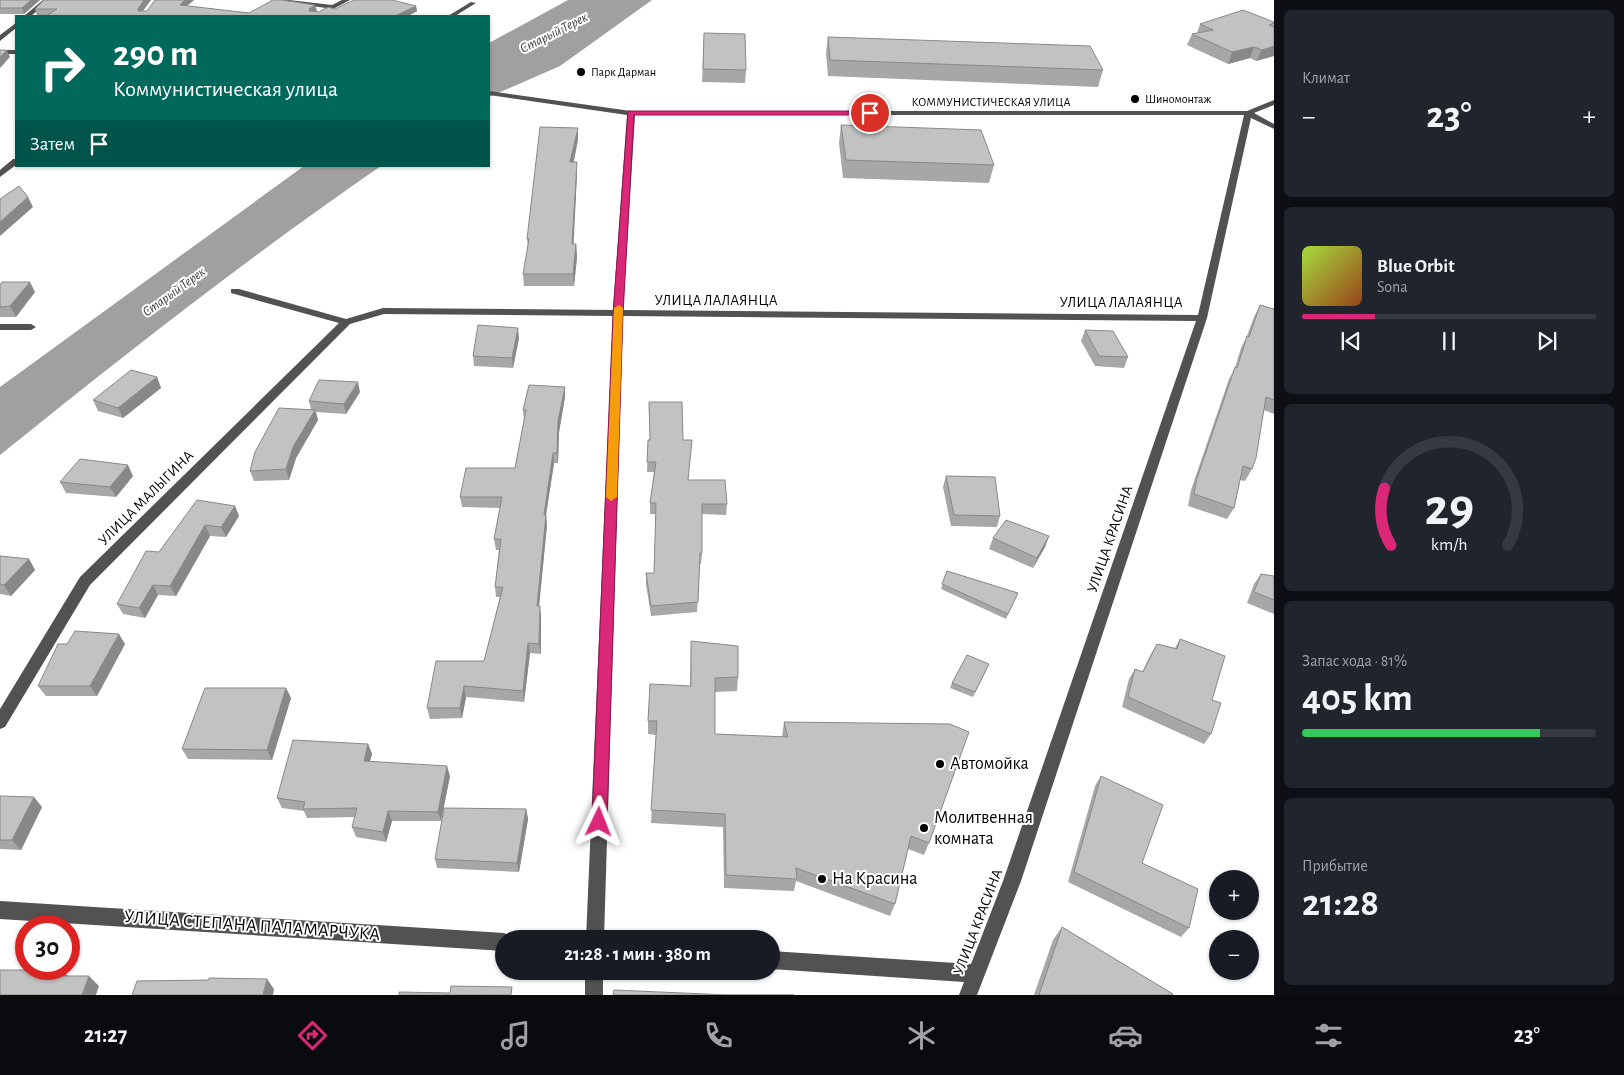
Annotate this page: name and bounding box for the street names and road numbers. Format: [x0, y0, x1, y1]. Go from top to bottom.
street label: КОММУНИСТИЧЕСКАЯ УЛИЦА [912, 96, 1070, 108]
street label: УЛИЦА ЛАЛАЯНЦА [655, 293, 778, 308]
street label: УЛИЦА ЛАЛАЯНЦА [1060, 295, 1183, 310]
street label: УЛИЦА МАЛЫГИНА [96, 448, 196, 548]
street label: УЛИЦА КРАСИНА [1085, 483, 1135, 595]
street label: УЛИЦА КРАСИНА [951, 867, 1005, 977]
street label: УЛИЦА СТЕПАНА ПАЛАМАРЧУКА [123, 908, 381, 944]

